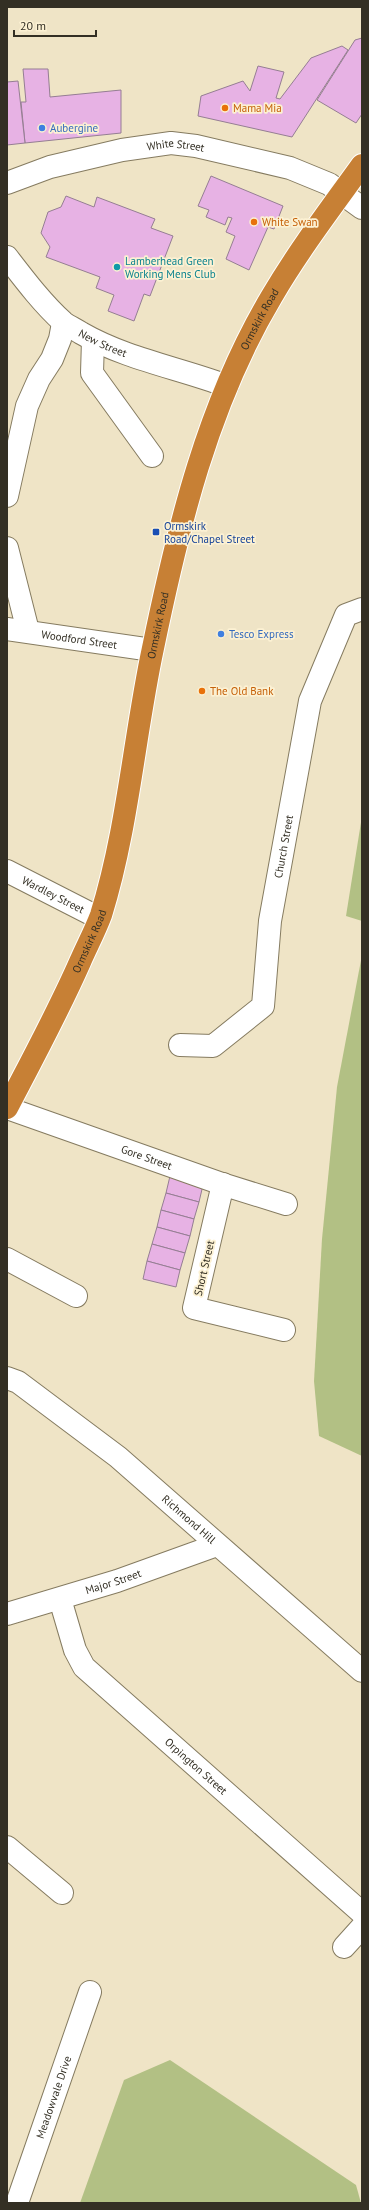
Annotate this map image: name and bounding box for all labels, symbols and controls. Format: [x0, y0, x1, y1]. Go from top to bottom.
scale bar [14, 12, 96, 38]
text: 20 m [20, 18, 46, 33]
place label: Mama Mia [233, 101, 282, 115]
marker: Mama Mia [220, 103, 230, 113]
place label: Aubergine [50, 121, 99, 135]
marker: Aubergine [37, 123, 47, 133]
street label: White Street [146, 136, 206, 155]
place label: White Swan [262, 215, 318, 229]
marker: White Swan [249, 217, 259, 227]
place label: Lamberhead Green Working Mens Club [125, 254, 216, 281]
marker: Lamberhead Green Working Mens Club [112, 262, 122, 272]
street label: Ormskirk Road [237, 286, 282, 352]
street label: New Street [76, 326, 129, 360]
place label: Ormskirk Road/Chapel Street [164, 519, 255, 546]
marker: Ormskirk Road/Chapel Street [151, 527, 161, 537]
street label: Ormskirk Road [144, 591, 172, 660]
street label: Woodford Street [40, 627, 118, 652]
place label: Tesco Express [229, 627, 294, 641]
marker: Tesco Express [216, 629, 226, 639]
place label: The Old Bank [210, 684, 274, 698]
marker: The Old Bank [197, 686, 207, 696]
street label: Church Street [271, 814, 296, 879]
street label: Wardley Street [20, 873, 87, 917]
street label: Ormskirk Road [69, 908, 109, 975]
street label: Gore Street [119, 1142, 174, 1173]
street label: Short Street [191, 1239, 217, 1297]
street label: Richmond Hill [159, 1492, 219, 1547]
street label: Major Street [84, 1566, 143, 1597]
street label: Orpington Street [162, 1735, 230, 1798]
street label: Meadowvale Drive [33, 2053, 75, 2140]

